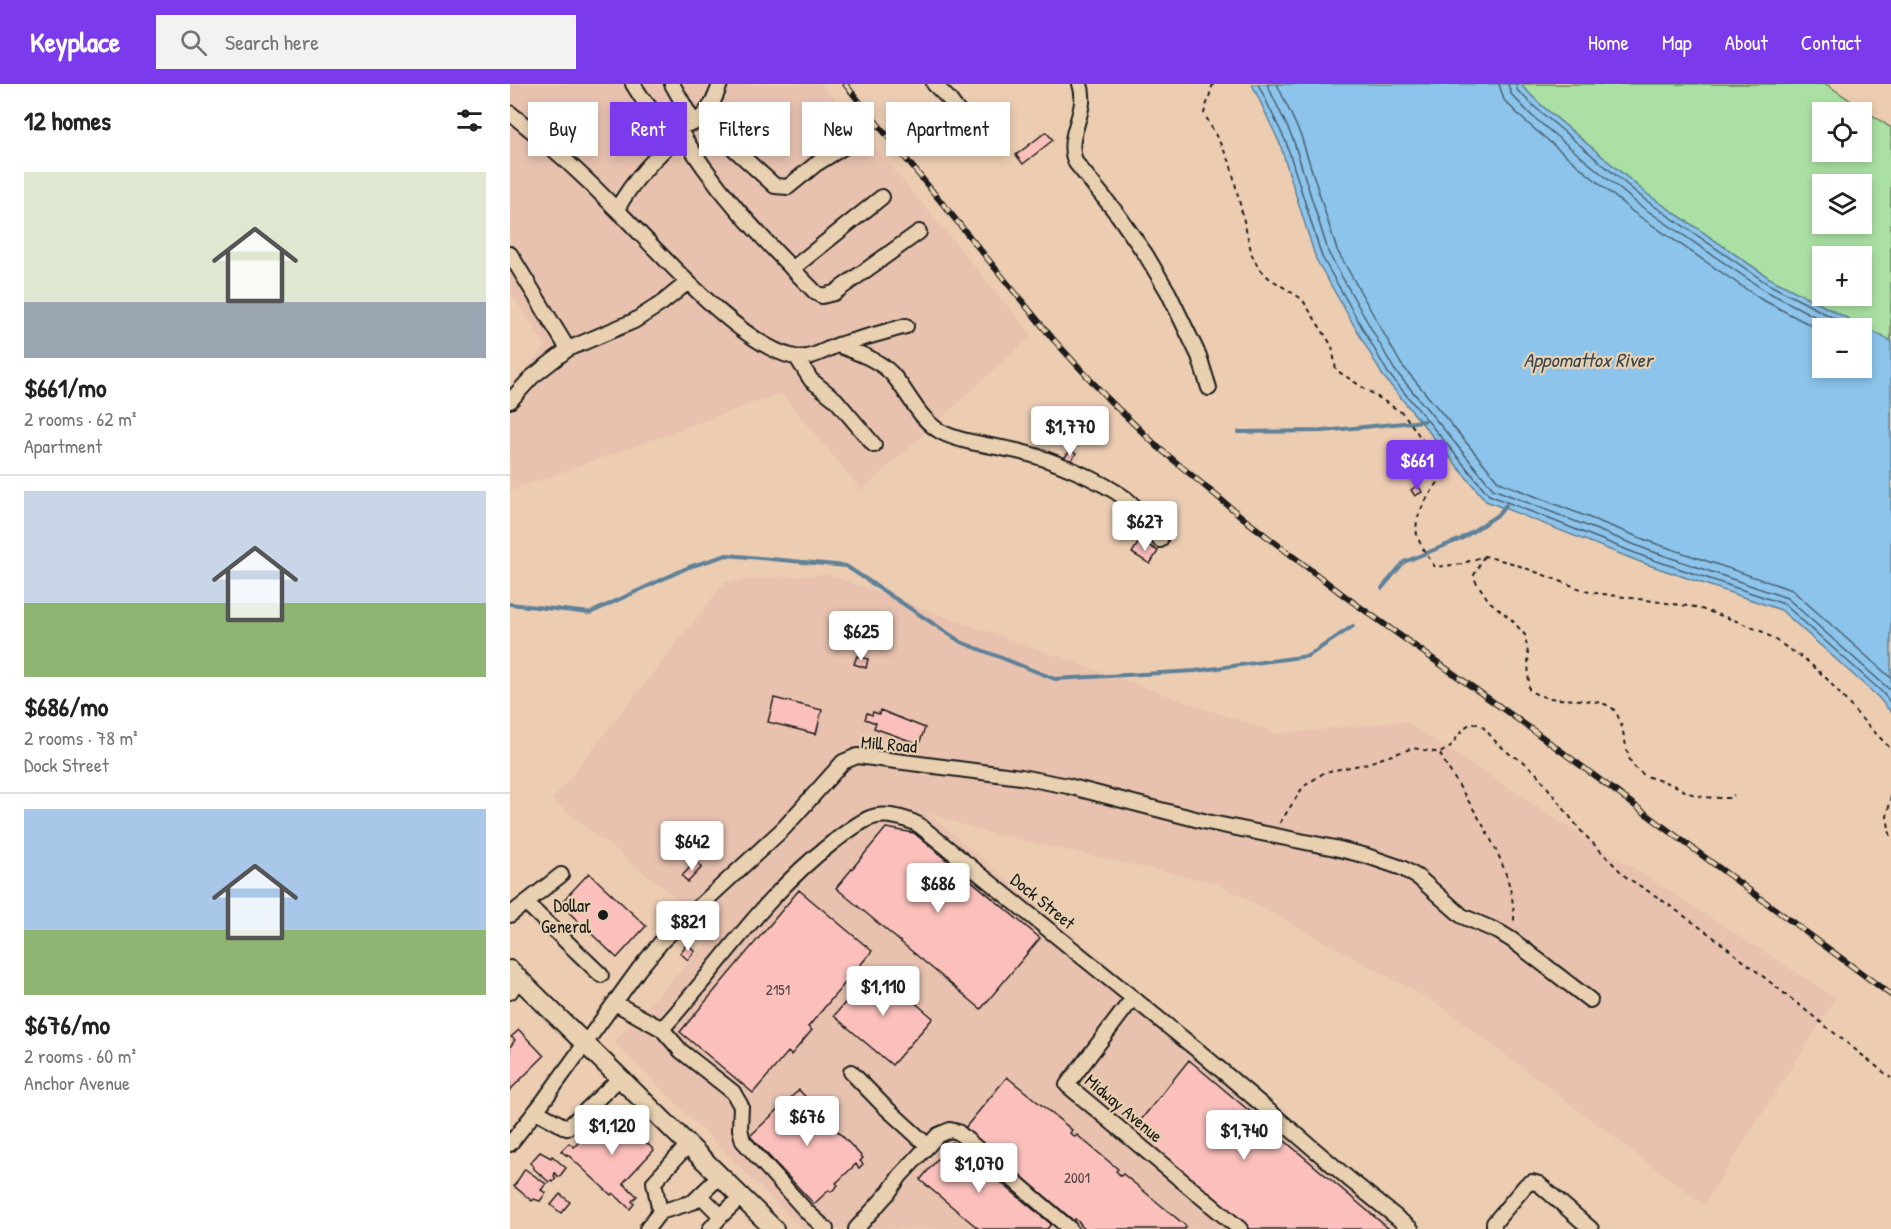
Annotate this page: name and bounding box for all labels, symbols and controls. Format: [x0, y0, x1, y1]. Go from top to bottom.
search box [156, 15, 576, 69]
text: Keyplace [30, 23, 120, 61]
icon: search [177, 26, 210, 59]
text: Search here [225, 27, 319, 57]
text: Home [1588, 28, 1629, 57]
text: Map [1662, 28, 1692, 57]
text: About [1725, 28, 1768, 57]
text: Contact [1801, 28, 1861, 57]
chip: Buy [528, 102, 598, 156]
chip: Rent [610, 102, 687, 156]
chip: Filters [699, 102, 790, 156]
chip: New [802, 102, 874, 156]
chip: Apartment [886, 102, 1010, 156]
map controls [1812, 102, 1872, 378]
button: locate [1812, 102, 1872, 162]
text: 12 homes [24, 103, 111, 138]
icon: filters [453, 104, 486, 137]
button: layers [1812, 174, 1872, 234]
icon: home [201, 211, 309, 319]
button: + [1812, 246, 1872, 306]
button: − [1812, 318, 1872, 378]
water label: Appomattox River [1524, 346, 1655, 374]
text: $661/mo [24, 370, 107, 405]
text: 2 rooms · 62 m² [24, 405, 136, 432]
pin: $1,770 [1021, 406, 1119, 457]
text: $1,770 [1045, 412, 1095, 439]
text: Apartment [24, 432, 102, 459]
pin: $661 [1381, 440, 1453, 491]
text: $661 [1400, 446, 1434, 473]
pin: $627 [1109, 501, 1181, 552]
text: $627 [1126, 507, 1164, 534]
icon: home [201, 530, 309, 638]
pin: $625 [825, 611, 897, 662]
text: $625 [843, 617, 879, 644]
text: $686/mo [24, 689, 108, 724]
text: 2 rooms · 78 m² [24, 724, 138, 751]
street label: Mill Road [860, 729, 918, 759]
text: Dock Street [24, 751, 109, 778]
pin: $642 [656, 821, 728, 872]
text: $642 [675, 827, 709, 854]
icon: home [201, 848, 309, 956]
pin: $686 [902, 863, 974, 914]
street label: Dock Street [1005, 867, 1081, 935]
text: $686 [921, 869, 955, 896]
place label: Dollar General [541, 893, 591, 939]
pin: $821 [652, 901, 724, 952]
text: $821 [670, 907, 706, 934]
marker: Dollar General [596, 908, 610, 922]
pin: $1,110 [834, 966, 932, 1017]
text: $1,110 [861, 972, 905, 999]
house number: 2151 [766, 979, 790, 1000]
text: $676/mo [24, 1007, 110, 1042]
text: 2 rooms · 60 m² [24, 1042, 136, 1069]
street label: Midway Avenue [1080, 1068, 1168, 1148]
text: Anchor Avenue [24, 1069, 130, 1096]
pin: $676 [771, 1096, 843, 1147]
text: $676 [789, 1102, 825, 1129]
pin: $1,120 [563, 1105, 661, 1156]
pin: $1,740 [1195, 1110, 1293, 1161]
text: $1,120 [588, 1111, 636, 1138]
text: $1,740 [1220, 1116, 1268, 1143]
pin: $1,070 [930, 1143, 1028, 1194]
text: $1,070 [954, 1149, 1004, 1176]
house number: 2001 [1064, 1167, 1090, 1188]

